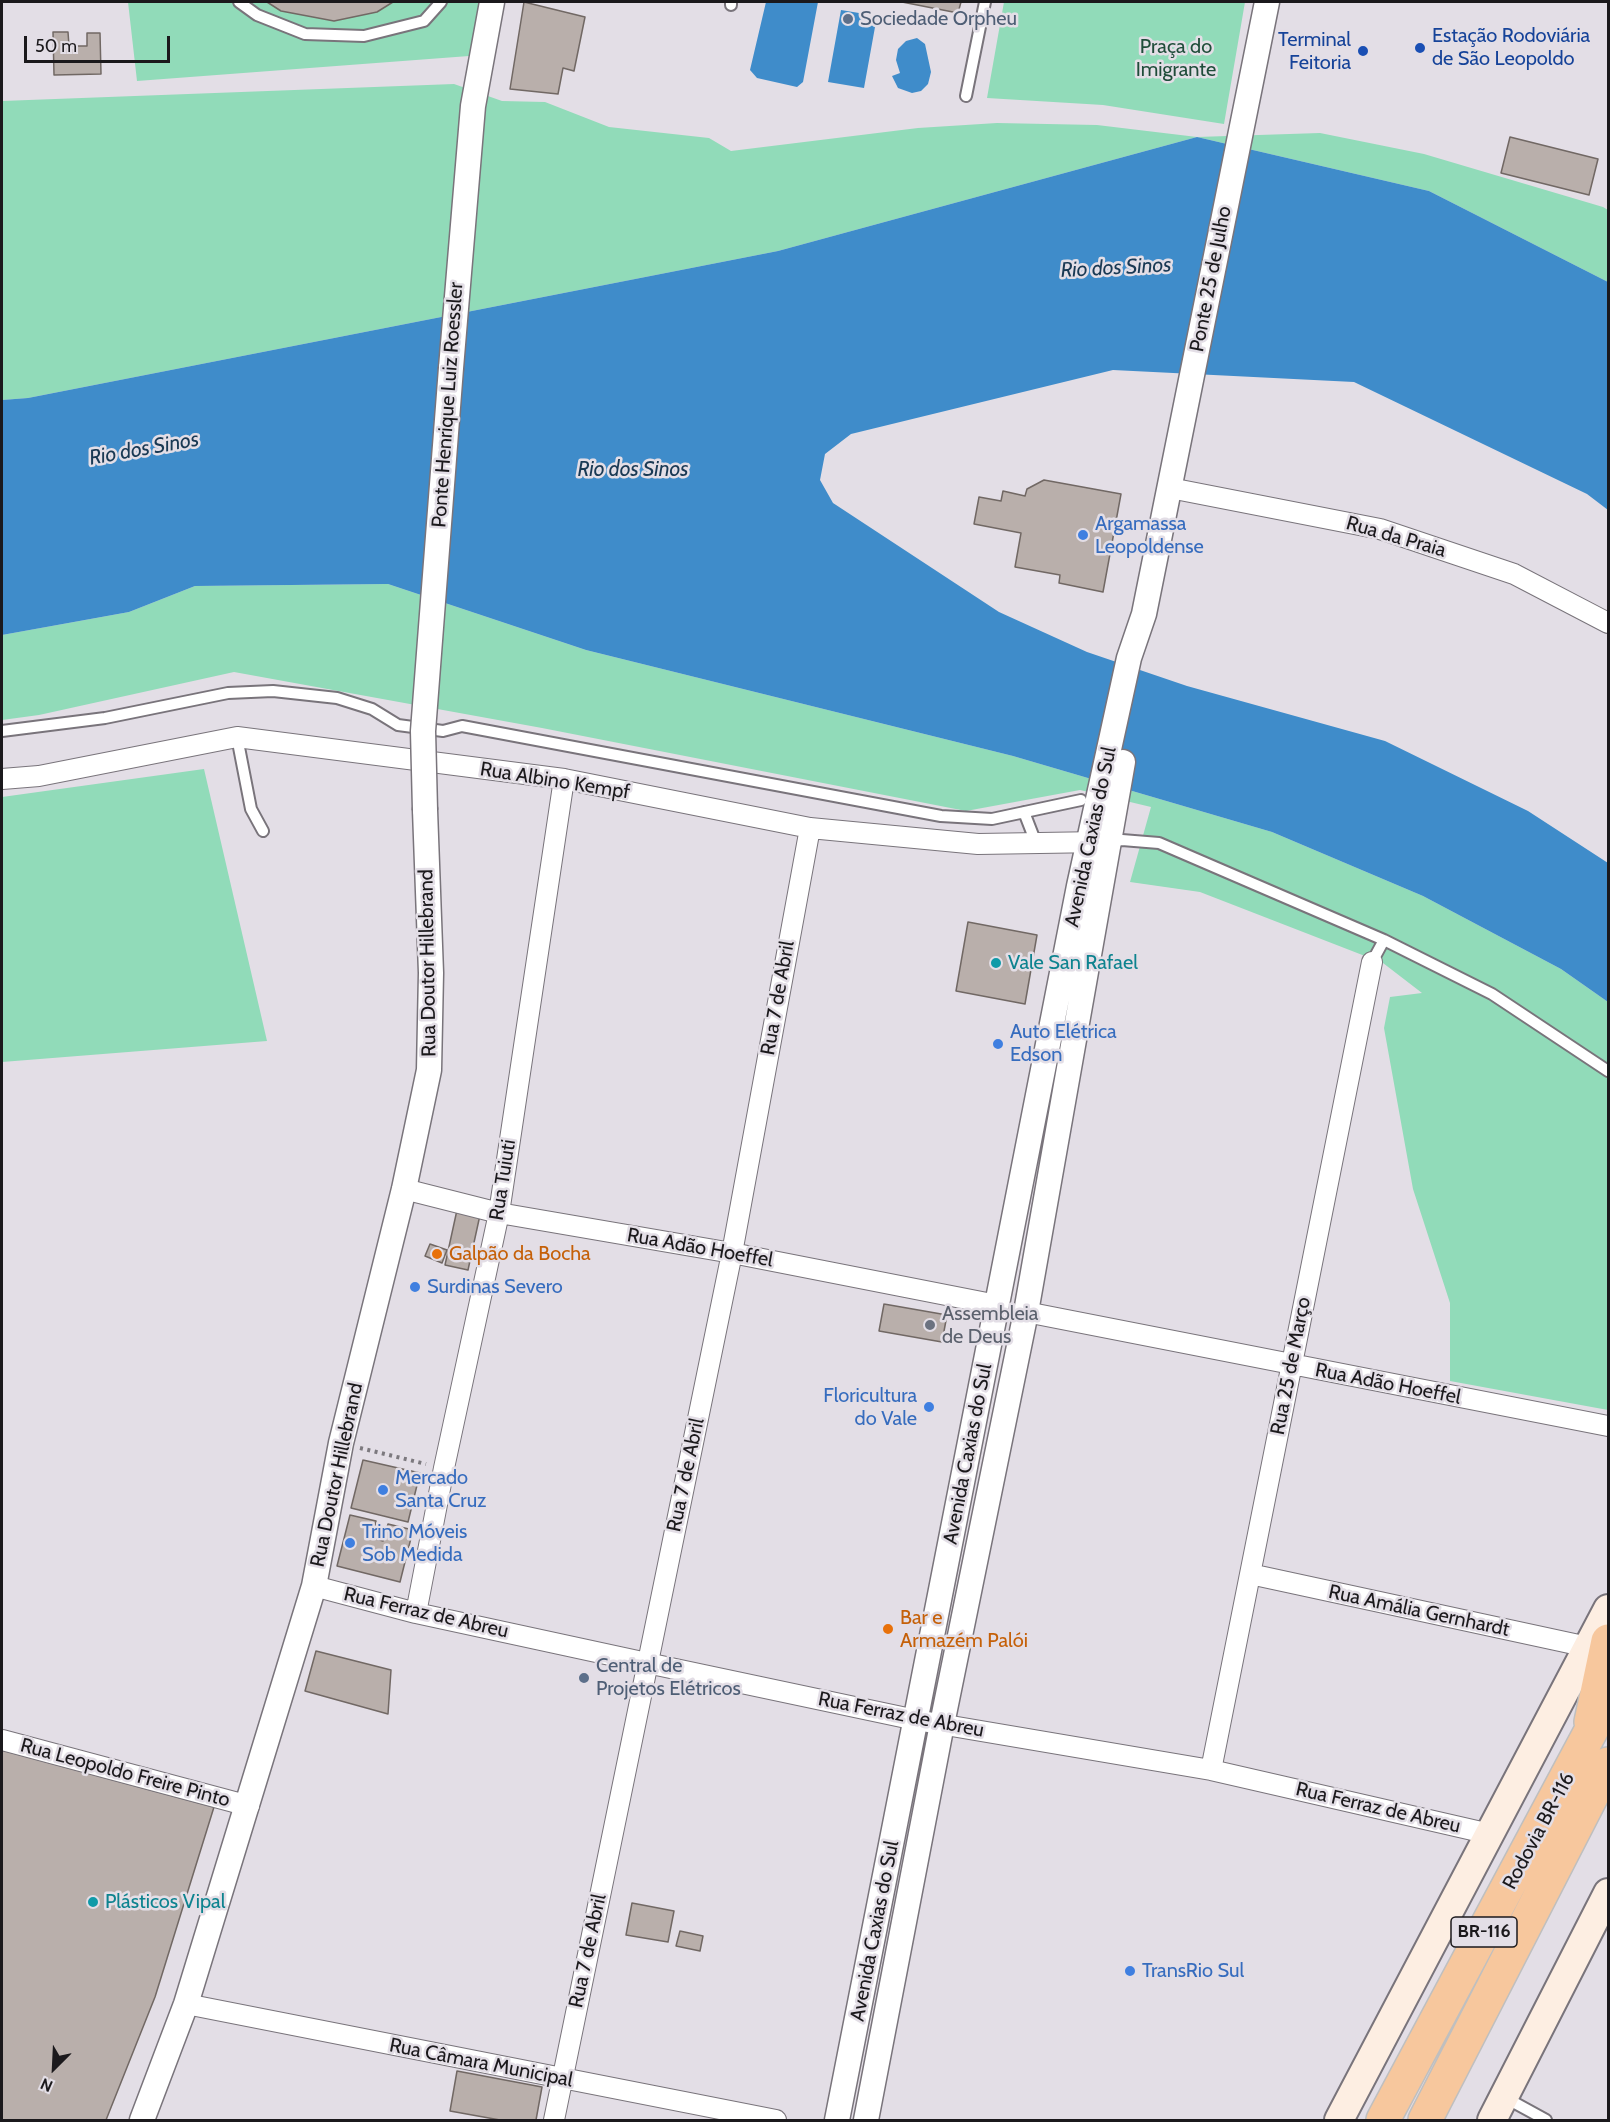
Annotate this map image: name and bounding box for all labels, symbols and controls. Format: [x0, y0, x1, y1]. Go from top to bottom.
place label: Sociedade Orpheu [860, 7, 1017, 31]
marker: Sociedade Orpheu [841, 12, 855, 26]
scale bar [27, 24, 172, 62]
place label: Estação Rodoviária de São Leopoldo [1432, 24, 1590, 71]
place label: Terminal Feitoria [1278, 28, 1351, 75]
text: 50 m [35, 35, 77, 57]
park label: Praça do Imigrante [1136, 35, 1216, 82]
marker: Estação Rodoviária de São Leopoldo [1413, 41, 1427, 55]
marker: Terminal Feitoria [1356, 44, 1370, 58]
street label: Ponte 25 de Julho [1185, 204, 1237, 354]
water label: Rio dos Sinos [1060, 253, 1172, 283]
street label: Ponte Henrique Luiz Roessler [427, 281, 469, 529]
water label: Rio dos Sinos [87, 427, 201, 471]
water label: Rio dos Sinos [578, 457, 688, 483]
street label: Rua da Praia [1343, 511, 1449, 563]
place label: Argamassa Leopoldense [1095, 512, 1204, 559]
marker: Argamassa Leopoldense [1076, 528, 1090, 542]
street label: Avenida Caxias do Sul [1060, 745, 1122, 929]
street label: Rua Albino Kempf [478, 757, 632, 805]
street label: Rua Doutor Hillebrand [414, 869, 442, 1057]
street label: Rua 7 de Abril [756, 939, 800, 1057]
place label: Vale San Rafael [1008, 951, 1138, 975]
marker: Vale San Rafael [989, 956, 1003, 970]
place label: Auto Elétrica Edson [1010, 1020, 1117, 1067]
marker: Auto Elétrica Edson [991, 1037, 1005, 1051]
street label: Rua Tuiuti [485, 1138, 521, 1222]
street label: Rua Adão Hoeffel [625, 1223, 775, 1273]
place label: Galpão da Bocha [449, 1242, 591, 1266]
marker: Galpão da Bocha [430, 1247, 444, 1261]
place label: Surdinas Severo [427, 1275, 563, 1299]
marker: Surdinas Severo [408, 1280, 422, 1294]
street label: Rua 25 de Março [1266, 1295, 1316, 1437]
place label: Assembleia de Deus [942, 1302, 1038, 1349]
marker: Assembleia de Deus [923, 1318, 937, 1332]
street label: Rua Adão Hoeffel [1313, 1358, 1463, 1410]
street label: Avenida Caxias do Sul [939, 1362, 997, 1546]
street label: Rua Doutor Hillebrand [306, 1381, 368, 1569]
place label: Floricultura do Vale [823, 1384, 917, 1431]
marker: Floricultura do Vale [922, 1400, 936, 1414]
street label: Rua 7 de Abril [662, 1416, 710, 1534]
place label: Mercado Santa Cruz [395, 1466, 487, 1513]
marker: Mercado Santa Cruz [376, 1483, 390, 1497]
place label: Trino Móveis Sob Medida [362, 1520, 467, 1567]
marker: Trino Móveis Sob Medida [343, 1536, 357, 1550]
street label: Rua Amália Gernhardt [1326, 1580, 1512, 1642]
street label: Rua Ferraz de Abreu [341, 1582, 511, 1644]
place label: Bar e Armazém Palói [900, 1606, 1028, 1653]
marker: Bar e Armazém Palói [881, 1622, 895, 1636]
place label: Central de Projetos Elétricos [596, 1654, 741, 1701]
marker: Central de Projetos Elétricos [577, 1671, 591, 1685]
street label: Rua Ferraz de Abreu [816, 1687, 986, 1743]
street label: Rua Leopoldo Freire Pinto [18, 1733, 232, 1813]
street label: Rodovia BR-116 [1498, 1768, 1580, 1894]
street label: Rua Ferraz de Abreu [1293, 1777, 1463, 1839]
street label: Avenida Caxias do Sul [846, 1839, 904, 2023]
place label: Plásticos Vipal [105, 1890, 225, 1914]
street label: Rua 7 de Abril [564, 1892, 612, 2010]
marker: Plásticos Vipal [86, 1895, 100, 1909]
road number: BR-116 [1451, 1917, 1517, 1947]
place label: TransRio Sul [1142, 1959, 1244, 1983]
marker: TransRio Sul [1123, 1964, 1137, 1978]
street label: Rua Câmara Municipal [387, 2033, 575, 2093]
north arrow [24, 2038, 84, 2098]
text: N [37, 2074, 56, 2096]

